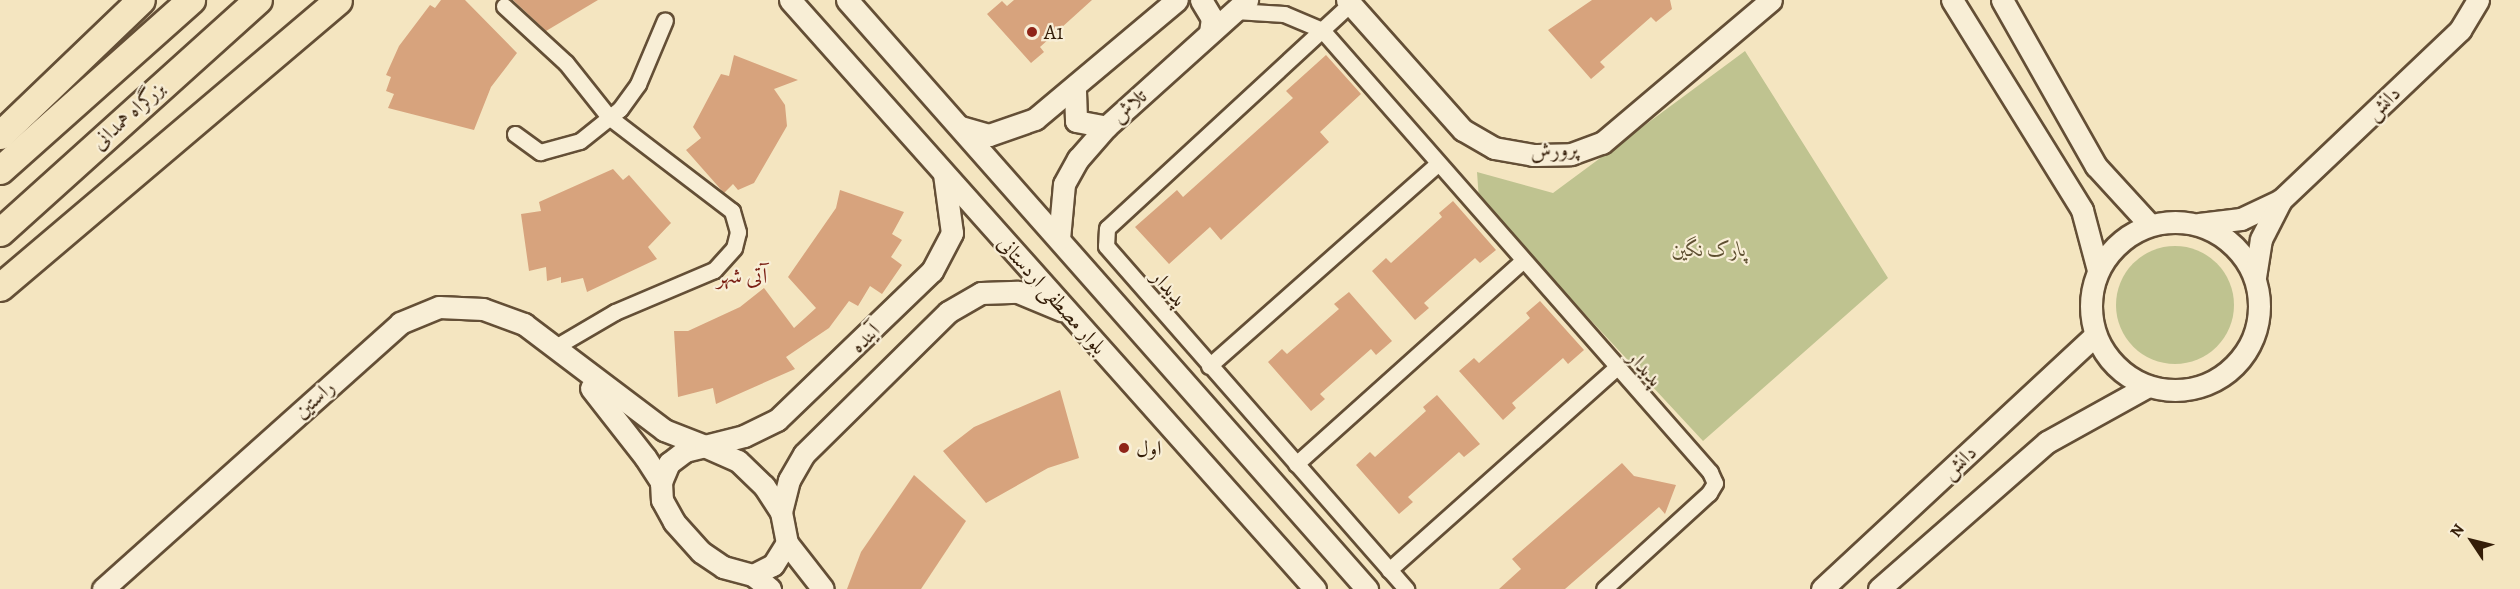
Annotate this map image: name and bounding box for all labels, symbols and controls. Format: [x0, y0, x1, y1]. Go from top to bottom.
place label: A1 [1044, 19, 1063, 45]
marker: A1 [1025, 25, 1039, 39]
street label: بزرگراه همدانی [86, 75, 170, 155]
street label: دانش [2360, 80, 2406, 126]
street label: تلاش [1106, 83, 1152, 129]
street label: پرورش [1529, 136, 1579, 164]
street label: بلوار مصطفی اردستانی [992, 231, 1112, 359]
park label: پارک نگین [1671, 236, 1747, 262]
district label: آتی شهر [717, 264, 767, 290]
street label: پدیدار [1146, 265, 1192, 311]
street label: آینده [845, 318, 885, 358]
street label: پدیدار [1622, 345, 1668, 391]
street label: راستین [288, 374, 340, 424]
place label: اول [1136, 435, 1162, 461]
street label: دانش [1936, 440, 1982, 484]
marker: اول [1117, 441, 1131, 455]
north arrow [2442, 511, 2502, 571]
text: N [2445, 520, 2470, 542]

